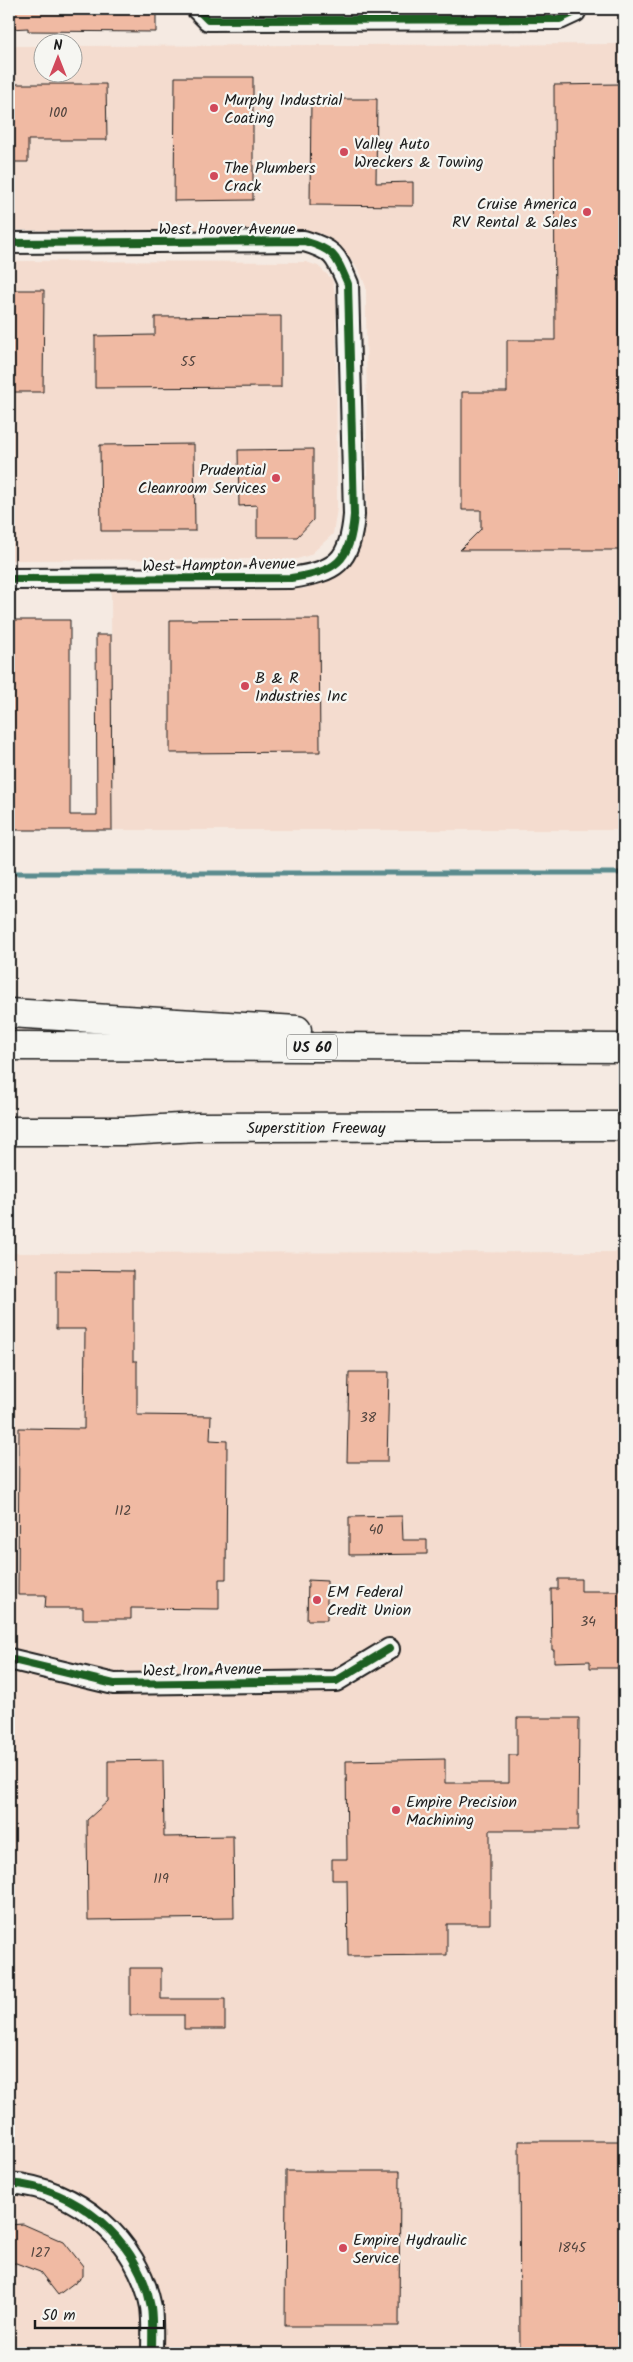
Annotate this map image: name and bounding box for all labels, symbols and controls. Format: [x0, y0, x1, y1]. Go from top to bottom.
north arrow [32, 32, 82, 82]
text: N [54, 35, 63, 57]
place label: Murphy Industrial Coating [224, 88, 343, 131]
house number: 100 [49, 102, 67, 124]
marker: Murphy Industrial Coating [208, 102, 220, 114]
place label: Valley Auto Wreckers & Towing [354, 132, 484, 175]
marker: Valley Auto Wreckers & Towing [338, 146, 350, 158]
place label: The Plumbers Crack [224, 156, 316, 199]
marker: The Plumbers Crack [208, 170, 220, 182]
place label: Cruise America RV Rental & Sales [452, 192, 577, 235]
marker: Cruise America RV Rental & Sales [581, 206, 593, 218]
street label: West Hoover Avenue [158, 217, 296, 242]
house number: 55 [180, 351, 197, 373]
place label: Prudential Cleanroom Services [138, 458, 266, 501]
marker: Prudential Cleanroom Services [270, 472, 282, 484]
street label: West Hampton Avenue [142, 552, 296, 579]
place label: B & R Industries Inc [255, 666, 347, 709]
marker: B & R Industries Inc [239, 680, 251, 692]
road number: US 60 [287, 1034, 337, 1060]
street label: Superstition Freeway [246, 1116, 386, 1141]
house number: 38 [360, 1407, 377, 1429]
house number: 112 [115, 1500, 131, 1522]
house number: 40 [369, 1519, 383, 1541]
place label: EM Federal Credit Union [327, 1580, 411, 1623]
marker: EM Federal Credit Union [311, 1594, 323, 1606]
house number: 34 [580, 1611, 596, 1633]
street label: West Iron Avenue [142, 1657, 262, 1684]
place label: Empire Precision Machining [406, 1790, 517, 1833]
marker: Empire Precision Machining [390, 1804, 402, 1816]
house number: 119 [153, 1868, 169, 1890]
place label: Empire Hydraulic Service [353, 2228, 467, 2271]
house number: 1845 [558, 2237, 588, 2259]
house number: 127 [31, 2242, 50, 2264]
marker: Empire Hydraulic Service [337, 2242, 349, 2254]
scale bar [35, 2297, 164, 2329]
text: 50 m [42, 2304, 76, 2328]

